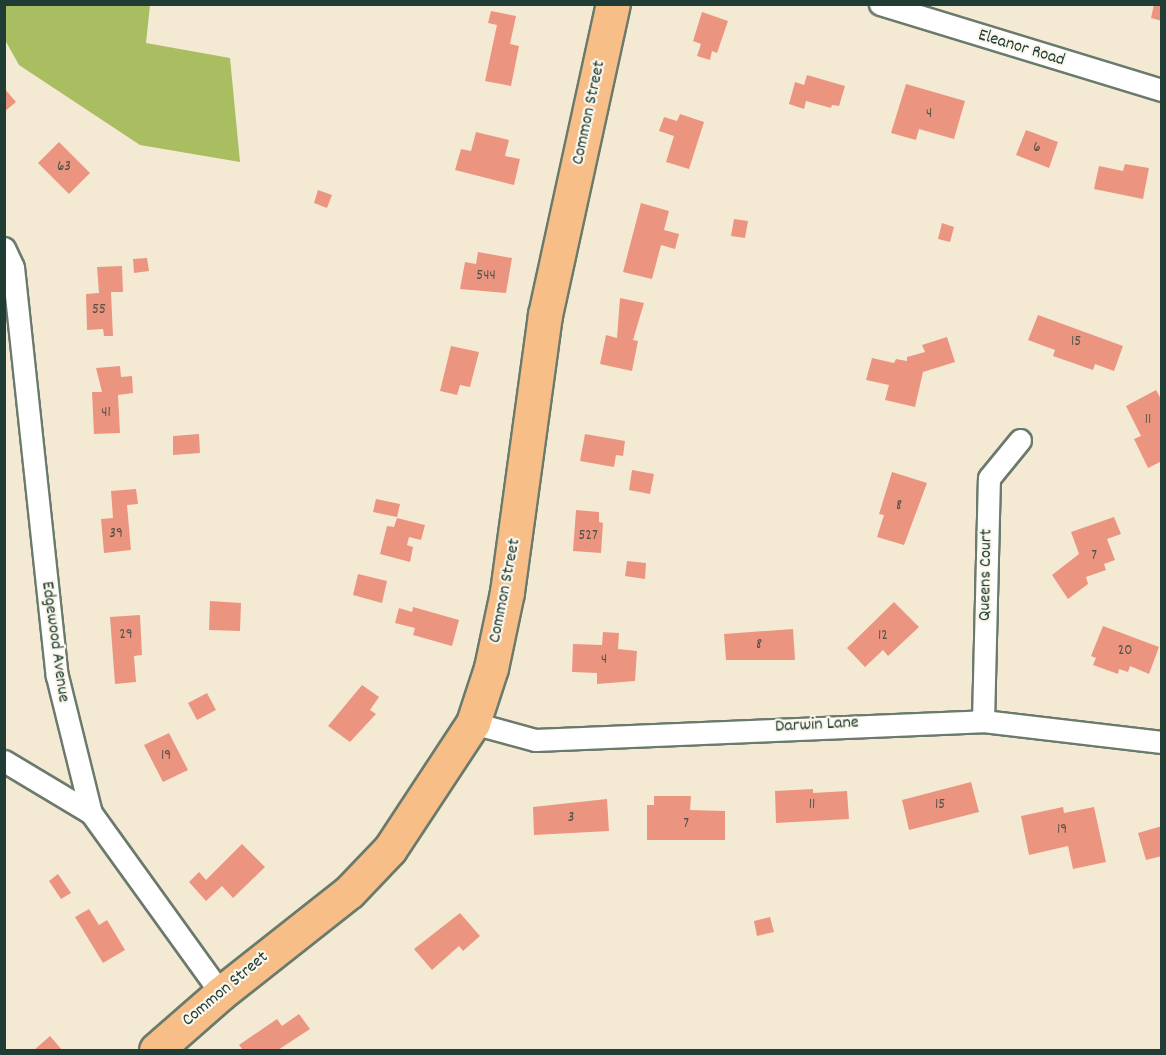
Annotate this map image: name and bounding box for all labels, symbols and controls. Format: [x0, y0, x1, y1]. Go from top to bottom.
street label: Eleanor Road [975, 26, 1067, 72]
street label: Common Street [568, 59, 612, 167]
house number: 4 [926, 106, 932, 124]
house number: 6 [1033, 140, 1041, 158]
house number: 63 [57, 159, 71, 177]
house number: 544 [476, 268, 496, 286]
house number: 55 [92, 302, 106, 320]
house number: 15 [1071, 334, 1081, 352]
house number: 41 [101, 405, 111, 423]
house number: 11 [1145, 412, 1151, 430]
house number: 8 [896, 498, 902, 516]
house number: 39 [109, 526, 123, 544]
house number: 527 [578, 528, 598, 546]
street label: Queens Court [975, 529, 999, 621]
street label: Common Street [485, 537, 527, 645]
house number: 7 [1091, 548, 1097, 566]
street label: Edgewood Avenue [35, 580, 73, 704]
house number: 29 [119, 627, 133, 645]
house number: 12 [878, 628, 888, 646]
house number: 8 [756, 637, 762, 655]
house number: 20 [1118, 643, 1132, 661]
house number: 4 [601, 652, 607, 670]
street label: Darwin Lane [775, 713, 859, 739]
house number: 19 [161, 748, 171, 766]
house number: 11 [809, 797, 815, 815]
house number: 15 [935, 797, 945, 815]
house number: 3 [568, 810, 574, 828]
house number: 7 [683, 816, 689, 834]
house number: 19 [1057, 822, 1067, 840]
street label: Common Street [179, 948, 273, 1032]

